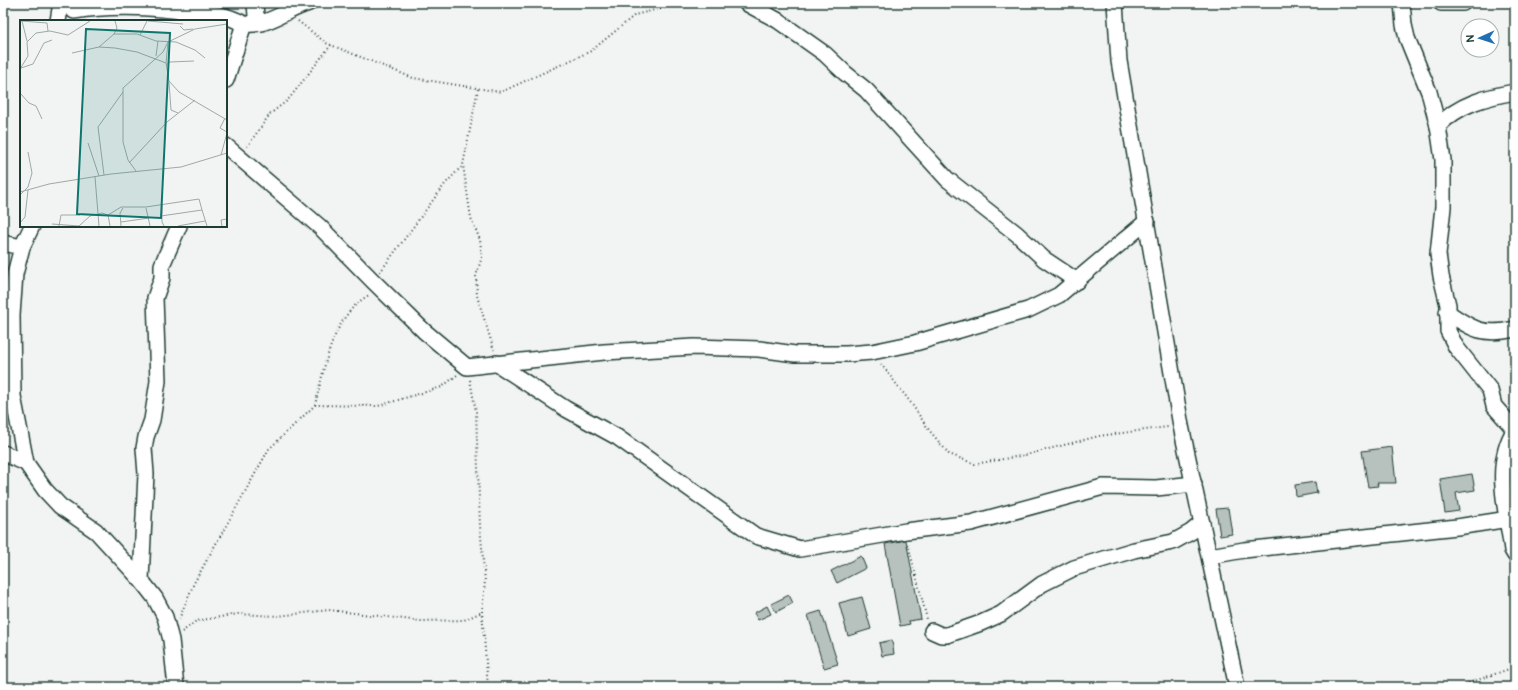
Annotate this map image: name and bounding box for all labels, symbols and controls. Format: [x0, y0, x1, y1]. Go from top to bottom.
north arrow [1460, 18, 1500, 58]
inset map [20, 20, 227, 227]
text: N [1464, 34, 1477, 43]

